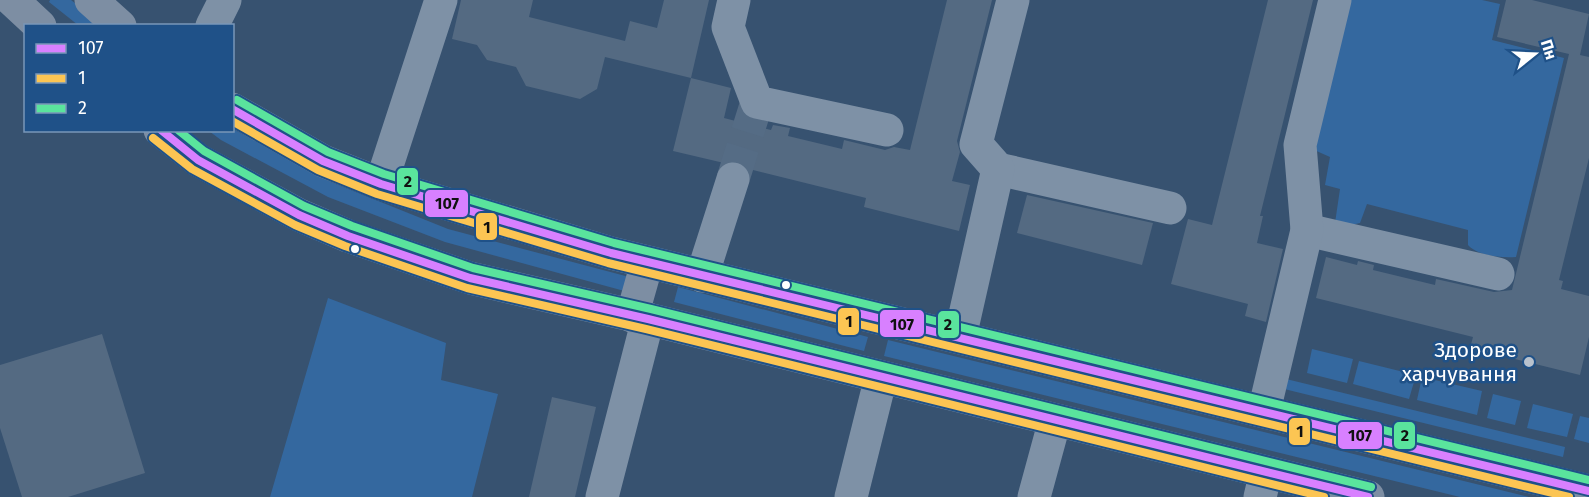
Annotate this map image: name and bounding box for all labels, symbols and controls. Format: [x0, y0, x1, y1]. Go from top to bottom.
legend [24, 24, 234, 132]
north arrow [1505, 24, 1565, 84]
text: 107 [78, 37, 103, 59]
text: Пн [1537, 37, 1561, 62]
text: 1 [78, 67, 86, 89]
text: 2 [78, 97, 87, 119]
line badge: 2 [396, 167, 419, 196]
text: 2 [404, 172, 412, 191]
line badge: 107 [424, 189, 469, 218]
text: 107 [435, 194, 459, 213]
line badge: 1 [475, 212, 498, 241]
text: 1 [483, 218, 491, 237]
unlabelled marker [349, 243, 361, 255]
unlabelled marker [780, 279, 792, 291]
line badge: 1 [837, 307, 860, 336]
line badge: 107 [879, 309, 925, 338]
line badge: 2 [937, 310, 960, 339]
text: 1 [845, 312, 853, 331]
text: 107 [890, 315, 914, 334]
text: 2 [944, 315, 952, 334]
place label: Здорове харчування [1402, 337, 1517, 387]
marker: Здорове харчування [1522, 355, 1536, 369]
line badge: 1 [1288, 417, 1311, 446]
line badge: 107 [1337, 421, 1383, 450]
line badge: 2 [1393, 421, 1416, 450]
text: 1 [1296, 422, 1304, 441]
text: 107 [1348, 426, 1372, 445]
text: 2 [1401, 426, 1409, 445]

